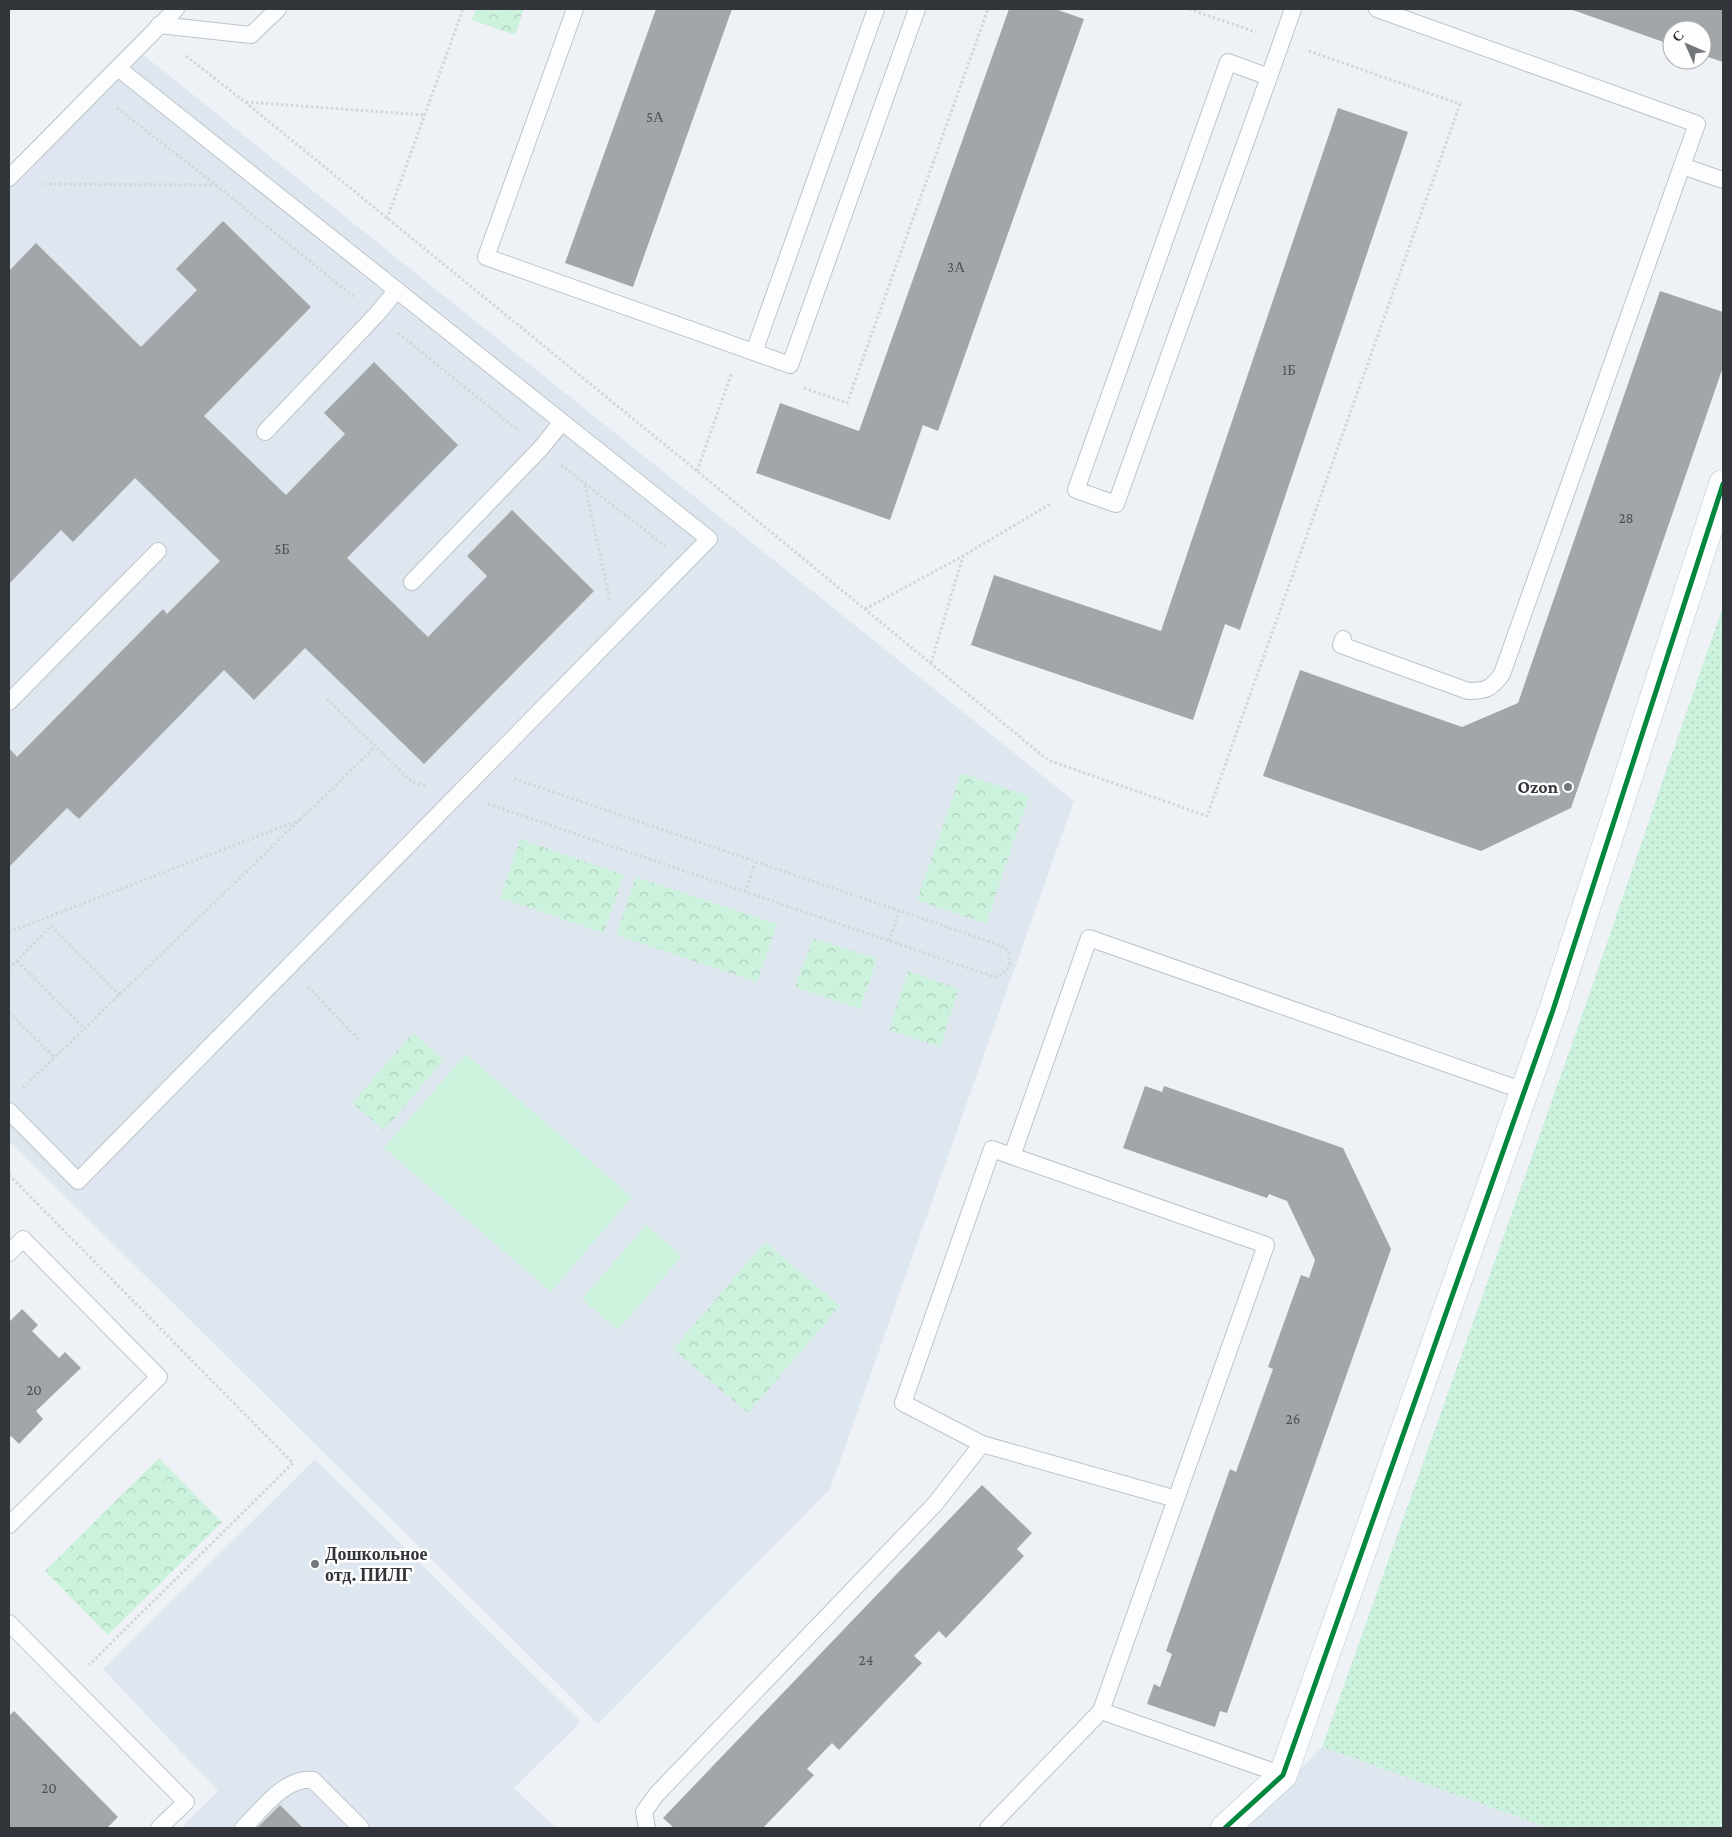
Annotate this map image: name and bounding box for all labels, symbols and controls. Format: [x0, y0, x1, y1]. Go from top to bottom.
north arrow [1662, 20, 1712, 70]
text: С [1669, 27, 1687, 45]
house number: 5А [646, 109, 664, 125]
house number: 3А [947, 259, 965, 275]
house number: 1Б [1282, 362, 1296, 378]
house number: 28 [1618, 510, 1634, 526]
house number: 5Б [274, 541, 290, 557]
place label: Ozon [1518, 777, 1559, 797]
marker: Ozon [1562, 781, 1574, 793]
house number: 20 [26, 1382, 42, 1398]
house number: 26 [1286, 1411, 1300, 1427]
place label: Дошкольное отд. ПИЛГ [325, 1544, 427, 1585]
marker: Дошкольное отд. ПИЛГ [309, 1558, 321, 1570]
house number: 24 [859, 1652, 873, 1668]
house number: 20 [41, 1780, 57, 1796]

